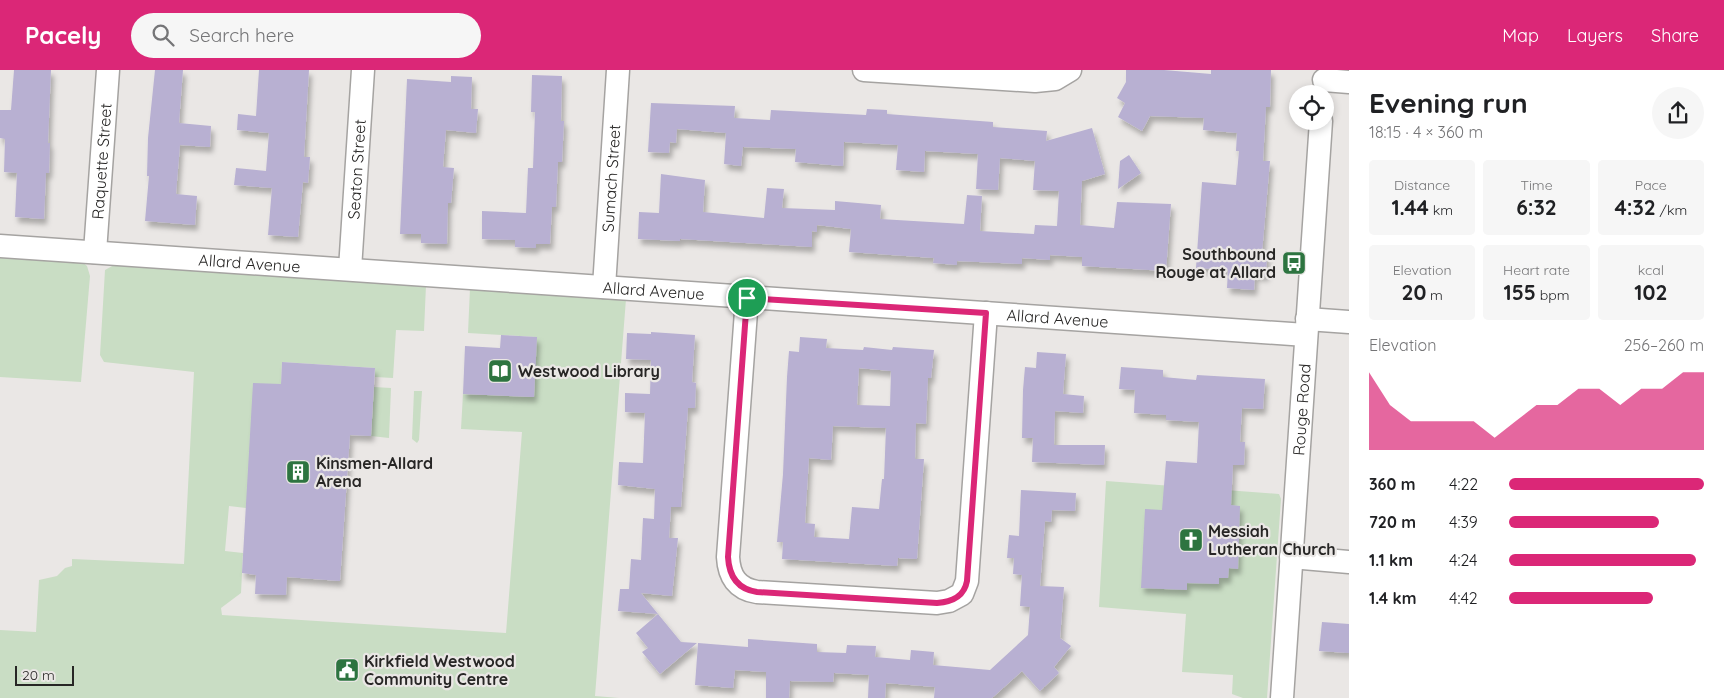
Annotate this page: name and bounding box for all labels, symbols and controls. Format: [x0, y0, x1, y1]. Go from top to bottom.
search box [131, 13, 481, 58]
text: Pacely [25, 20, 101, 50]
icon: search [149, 21, 177, 49]
text: Search here [189, 23, 294, 47]
text: Map [1502, 24, 1539, 47]
text: Layers [1567, 24, 1623, 47]
text: Share [1651, 24, 1699, 47]
map controls [1289, 85, 1334, 130]
button: locate [1289, 85, 1334, 130]
text: Evening run [1369, 85, 1528, 120]
button: share [1652, 87, 1704, 139]
street label: Raquette Street [87, 102, 116, 220]
street label: Seaton Street [343, 119, 370, 220]
text: 18:15 · 4 × 360 m [1369, 122, 1483, 142]
street label: Sumach Street [598, 124, 624, 233]
text: Distance [1394, 176, 1450, 194]
text: Time [1520, 176, 1553, 194]
text: Pace [1635, 176, 1667, 194]
text: 1.44 [1391, 194, 1429, 220]
text: 6:32 [1516, 194, 1557, 220]
text: 4:32 [1614, 194, 1656, 220]
text: km [1429, 201, 1453, 219]
text: /km [1656, 201, 1687, 219]
place label: Southbound Rouge at Allard [1155, 244, 1276, 282]
street label: Allard Avenue [198, 250, 301, 276]
bus stop icon: Southbound Rouge at Allard [1281, 250, 1307, 276]
text: Elevation [1393, 261, 1452, 279]
text: Heart rate [1503, 261, 1570, 279]
text: kcal [1638, 261, 1664, 279]
street label: Allard Avenue [602, 277, 705, 304]
pin [726, 277, 768, 319]
text: 20 [1401, 279, 1426, 305]
text: 155 [1504, 279, 1536, 305]
text: 102 [1634, 279, 1667, 305]
icon: arrive [733, 284, 761, 312]
text: m [1426, 286, 1443, 304]
text: bpm [1536, 286, 1569, 304]
street label: Allard Avenue [1006, 305, 1109, 332]
text: Elevation [1369, 335, 1436, 355]
text: 256–260 m [1624, 335, 1704, 355]
library icon: Westwood Library [487, 358, 513, 384]
place label: Westwood Library [518, 361, 660, 381]
street label: Rouge Road [1288, 363, 1315, 456]
place label: Kinsmen-Allard Arena [316, 453, 433, 491]
building icon: Kinsmen-Allard Arena [285, 459, 311, 485]
text: 360 m [1369, 474, 1416, 494]
text: 4:22 [1449, 474, 1478, 494]
text: 720 m [1369, 512, 1416, 532]
text: 4:39 [1449, 512, 1478, 532]
place label: Messiah Lutheran Church [1208, 521, 1336, 559]
church icon: Messiah Lutheran Church [1178, 527, 1204, 553]
text: 1.1 km [1369, 550, 1413, 570]
text: 4:24 [1449, 550, 1477, 570]
text: 1.4 km [1369, 588, 1416, 608]
text: 4:42 [1449, 588, 1478, 608]
place label: Kirkfield Westwood Community Centre [364, 651, 515, 689]
public building icon: Kirkfield Westwood Community Centre [334, 657, 360, 683]
scale bar [15, 663, 74, 686]
text: 20 m [22, 666, 55, 684]

